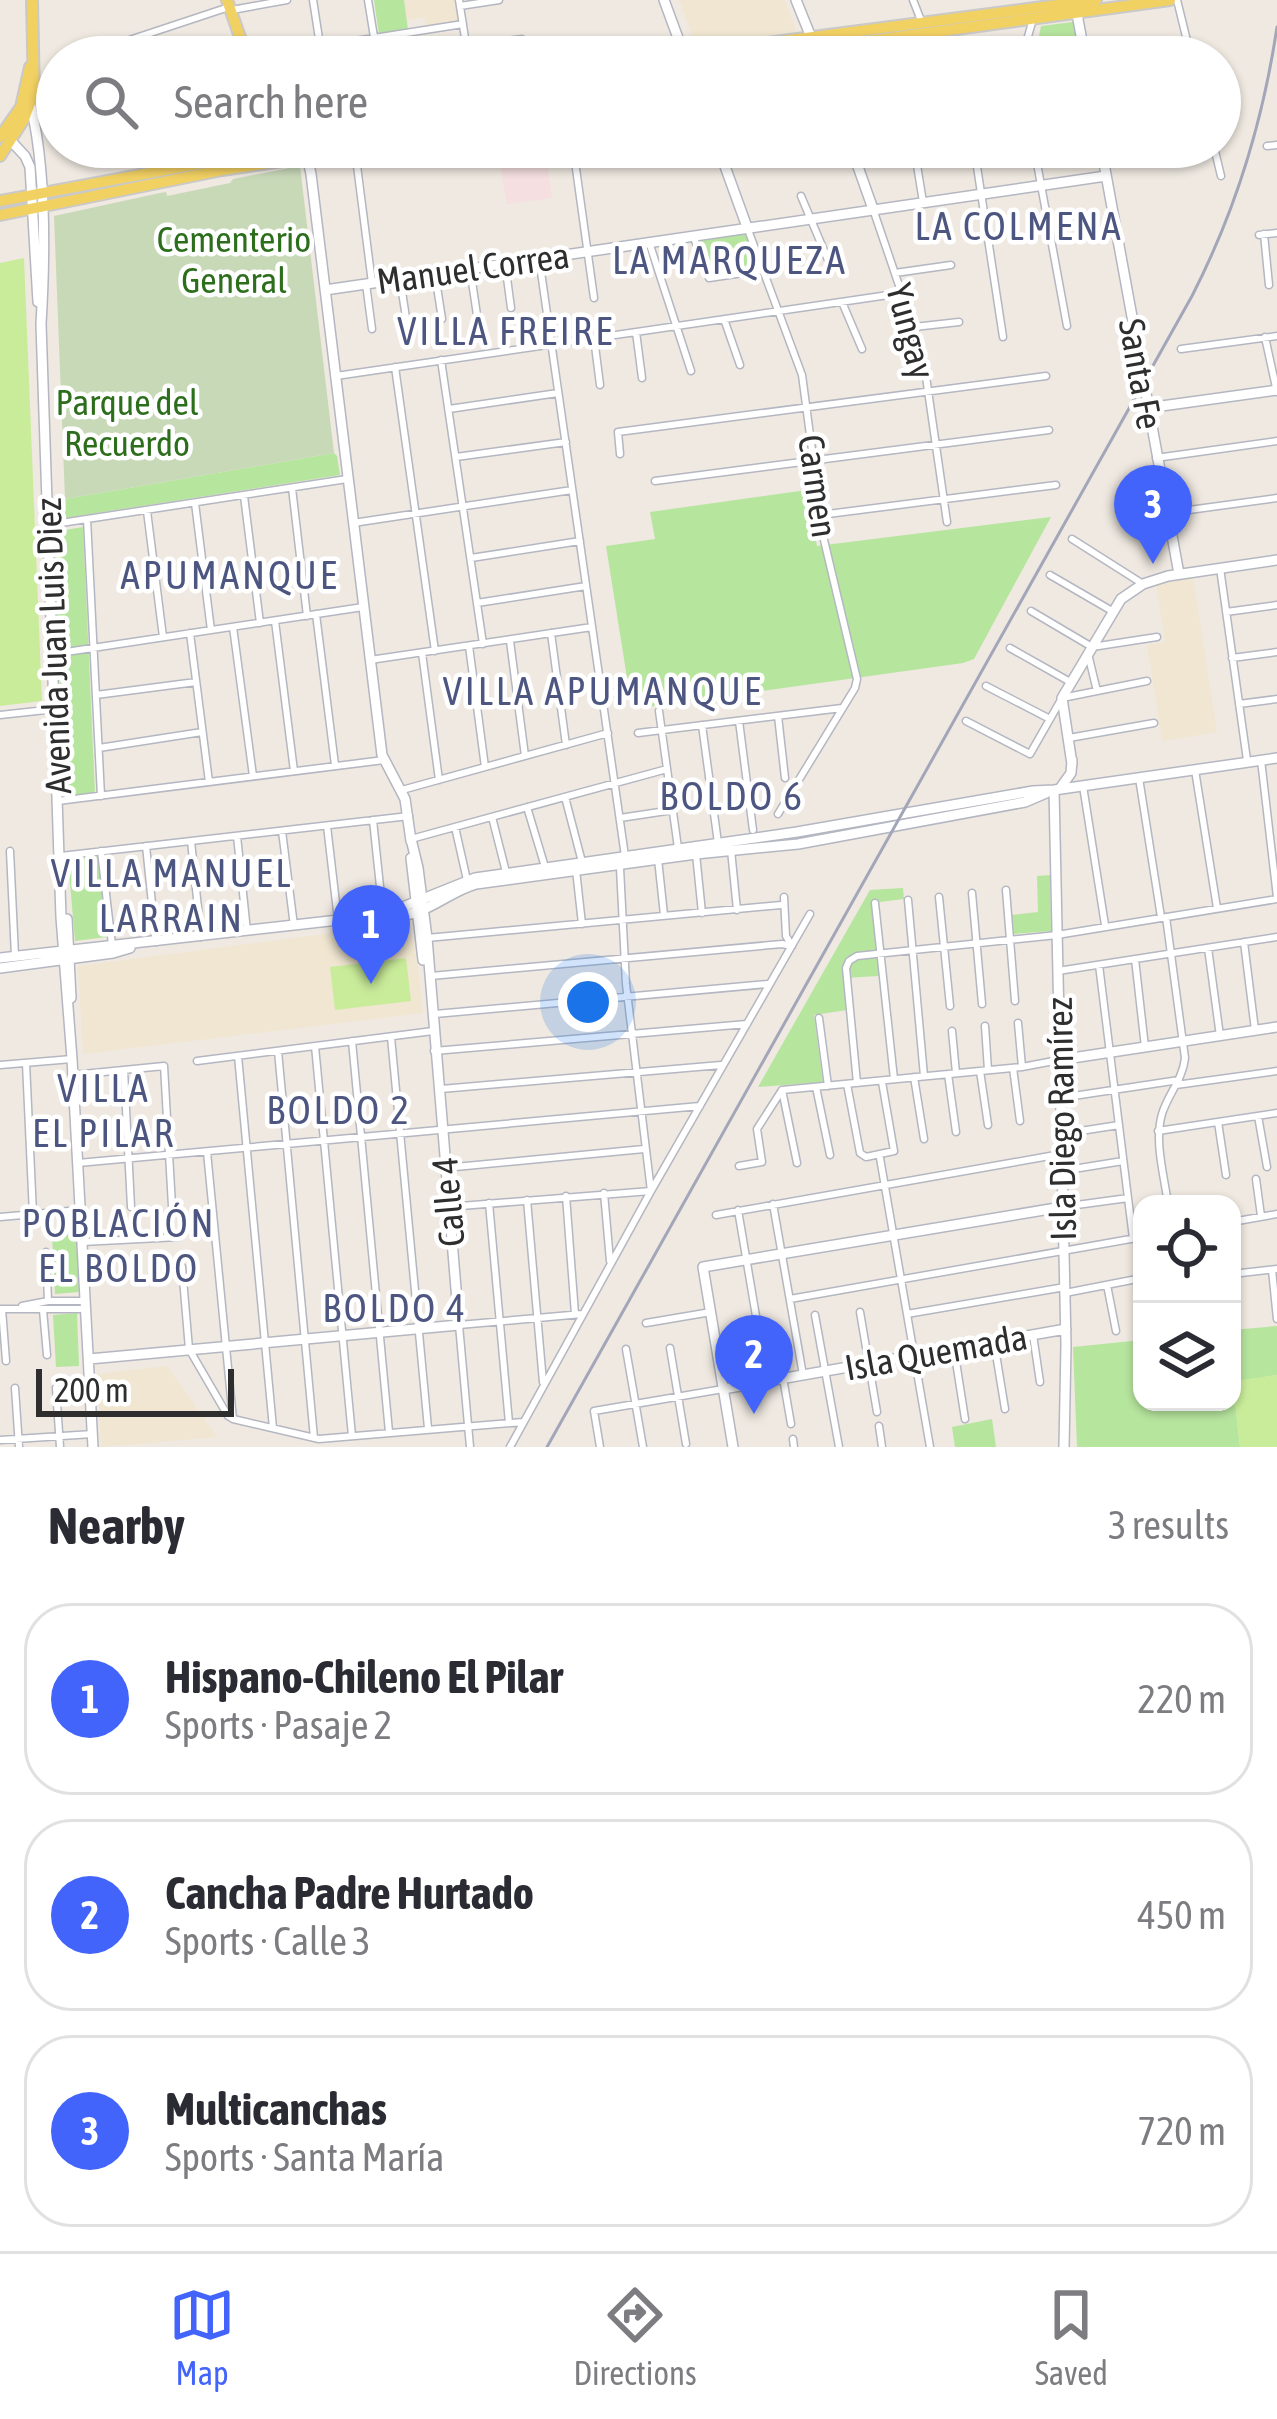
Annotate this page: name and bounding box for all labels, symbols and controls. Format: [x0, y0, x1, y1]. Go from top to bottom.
search box [36, 36, 1241, 168]
icon: search [78, 69, 144, 135]
text: Search here [174, 76, 368, 128]
district label: LA COLMENA [914, 204, 1124, 248]
park label: Cementerio General [157, 218, 311, 301]
street label: Manuel Correa [374, 234, 572, 302]
district label: LA MARQUEZA [612, 238, 848, 282]
street label: Yungay [878, 279, 944, 383]
district label: VILLA FREIRE [397, 309, 615, 353]
street label: Santa Fe [1111, 315, 1171, 433]
park label: Parque del Recuerdo [56, 381, 199, 464]
street label: Carmen [790, 432, 846, 540]
pin: 3 [1114, 465, 1192, 564]
street label: Avenida Juan Luis Diez [27, 497, 79, 795]
district label: APUMANQUE [121, 553, 339, 597]
district label: VILLA APUMANQUE [443, 669, 763, 713]
district label: BOLDO 6 [659, 774, 805, 818]
district label: VILLA MANUEL LARRAIN [51, 851, 293, 940]
pin: 1 [332, 885, 410, 984]
your location [558, 972, 618, 1032]
street label: Isla Diego Ramírez [1038, 997, 1084, 1241]
district label: VILLA EL PILAR [32, 1066, 176, 1155]
district label: BOLDO 2 [266, 1088, 412, 1132]
street label: Calle 4 [423, 1155, 473, 1249]
map controls [1133, 1195, 1241, 1411]
button: locate [1133, 1195, 1241, 1303]
district label: POBLACIÓN EL BOLDO [22, 1201, 216, 1290]
district label: BOLDO 4 [322, 1286, 468, 1330]
button: layers [1133, 1303, 1241, 1411]
pin: 2 [715, 1315, 793, 1414]
street label: Isla Quemada [842, 1315, 1030, 1389]
scale bar [36, 1363, 234, 1416]
text: 200 m [54, 1371, 129, 1409]
text: Nearby [48, 1496, 185, 1555]
text: 3 results [1108, 1503, 1229, 1547]
text: Hispano-Chileno El Pilar [165, 1651, 563, 1703]
text: 1 [81, 1677, 99, 1721]
text: 220 m [1138, 1677, 1226, 1721]
text: Sports · Pasaje 2 [165, 1703, 392, 1747]
text: Cancha Padre Hurtado [165, 1867, 534, 1919]
text: 2 [81, 1893, 99, 1937]
text: 450 m [1138, 1893, 1226, 1937]
text: Sports · Calle 3 [165, 1919, 371, 1963]
text: Multicanchas [165, 2083, 387, 2135]
text: 3 [81, 2109, 99, 2153]
text: 720 m [1138, 2109, 1226, 2153]
text: Sports · Santa María [165, 2135, 444, 2179]
tab: Map [169, 2282, 235, 2392]
tab: Directions [573, 2282, 697, 2392]
tab: Saved [1035, 2282, 1108, 2392]

